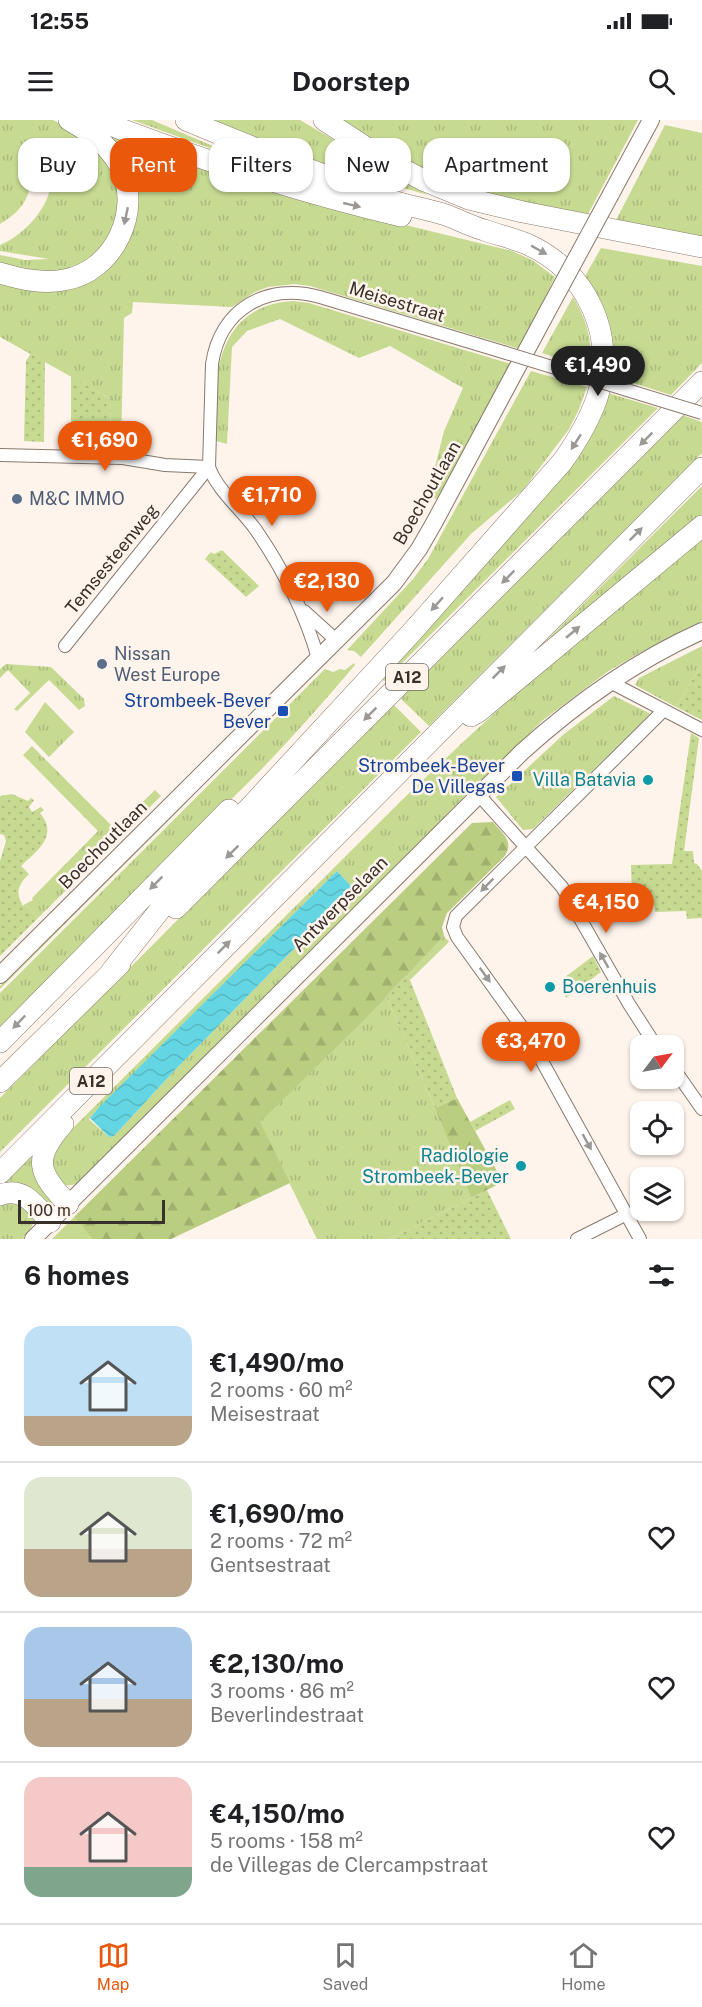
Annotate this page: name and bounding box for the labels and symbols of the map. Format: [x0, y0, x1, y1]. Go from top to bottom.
one-way arrow [342, 200, 361, 210]
one-way arrow [121, 207, 130, 226]
one-way arrow [530, 245, 547, 255]
street label: Meisestraat [347, 277, 447, 326]
pin: €1,490 [549, 346, 647, 397]
pin: €1,690 [56, 421, 154, 472]
one-way arrow [639, 431, 653, 445]
one-way arrow [570, 434, 581, 450]
street label: Boechoutlaan [389, 437, 465, 548]
pin: €1,710 [223, 476, 321, 527]
place label: M&C IMMO [29, 488, 125, 509]
marker: M&C IMMO [10, 492, 24, 506]
street label: Temsesteenweg [61, 499, 162, 618]
one-way arrow [629, 528, 643, 542]
pin: €2,130 [278, 562, 376, 613]
one-way arrow [502, 569, 516, 583]
one-way arrow [431, 596, 444, 611]
one-way arrow [565, 625, 581, 638]
place label: Nissan West Europe [114, 643, 220, 685]
marker: Nissan West Europe [95, 657, 109, 671]
road number: A12 [386, 664, 428, 690]
one-way arrow [492, 665, 506, 680]
place label: Strombeek-Bever Bever [124, 690, 271, 732]
marker: Strombeek-Bever Bever [276, 704, 290, 718]
one-way arrow [363, 706, 377, 720]
place label: Strombeek-Bever De Villegas [358, 755, 505, 797]
marker: Strombeek-Bever De Villegas [510, 769, 524, 783]
place label: Villa Batavia [533, 769, 636, 790]
marker: Villa Batavia [641, 773, 655, 787]
street label: Boechoutlaan [54, 796, 151, 893]
one-way arrow [225, 844, 239, 858]
street label: Antwerpselaan [288, 852, 392, 956]
one-way arrow [149, 875, 163, 889]
one-way arrow [480, 878, 494, 892]
pin: €4,150 [557, 883, 655, 934]
one-way arrow [216, 941, 230, 955]
one-way arrow [598, 952, 609, 968]
one-way arrow [479, 967, 491, 983]
place label: Boerenhuis [562, 976, 657, 997]
marker: Boerenhuis [543, 980, 557, 994]
one-way arrow [13, 1014, 27, 1028]
pin: €3,470 [482, 1022, 580, 1073]
north arrow [630, 1035, 684, 1089]
road number: A12 [70, 1068, 112, 1094]
one-way arrow [582, 1133, 592, 1150]
place label: Radiologie Strombeek-Bever [362, 1145, 509, 1187]
marker: Radiologie Strombeek-Bever [514, 1159, 528, 1173]
scale bar [18, 1197, 165, 1224]

